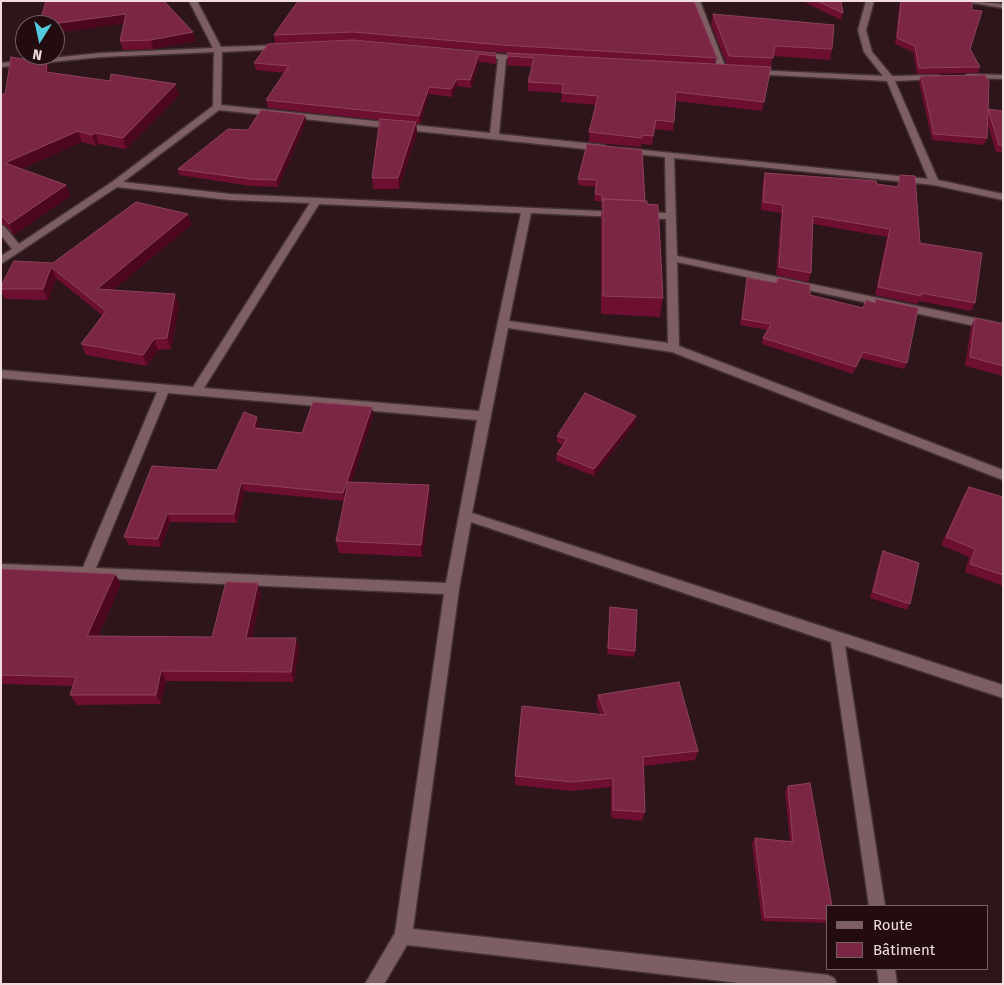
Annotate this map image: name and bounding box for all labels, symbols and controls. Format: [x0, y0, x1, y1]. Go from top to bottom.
north arrow [15, 15, 65, 65]
text: N [31, 45, 44, 63]
legend [826, 905, 989, 970]
text: Route [873, 916, 913, 934]
text: Bâtiment [873, 941, 935, 959]

